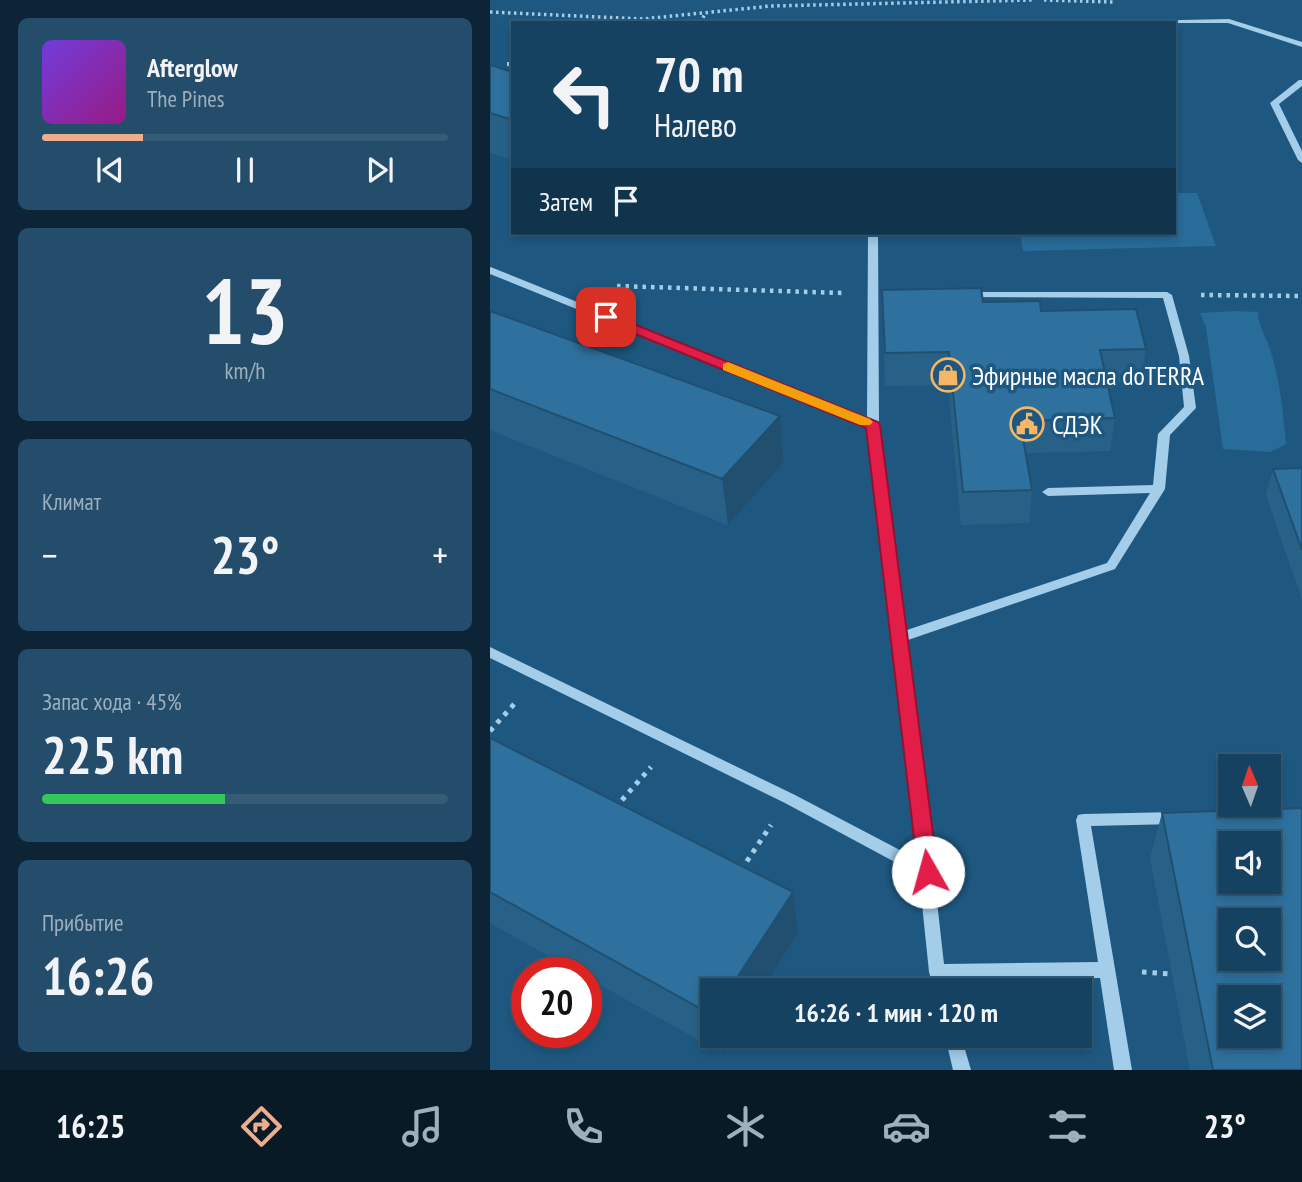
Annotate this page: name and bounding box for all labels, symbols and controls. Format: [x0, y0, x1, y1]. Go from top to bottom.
text: 70 m [654, 42, 743, 106]
icon: left [539, 49, 630, 140]
text: Afterglow [147, 51, 238, 84]
text: The Pines [147, 84, 225, 113]
text: Налево [654, 104, 737, 146]
icon: previous [91, 151, 129, 189]
icon: pause [226, 151, 264, 189]
icon: next [361, 151, 399, 189]
icon: arrive [607, 182, 645, 220]
text: Затем [539, 185, 593, 218]
text: 13 [202, 251, 289, 369]
pin [576, 287, 636, 347]
icon: arrive [587, 298, 625, 336]
text: km/h [225, 356, 265, 385]
shop icon: Эфирные масла doTERRA [929, 356, 967, 394]
place label: Эфирные масла doTERRA [972, 359, 1205, 392]
public building icon: СДЭК [1008, 405, 1046, 443]
place label: СДЭК [1052, 408, 1103, 441]
text: Климат [42, 487, 101, 516]
text: 23° [211, 521, 279, 588]
text: − [42, 530, 58, 579]
text: + [432, 530, 448, 579]
text: Запас хода · 45% [42, 687, 182, 716]
text: 225 km [42, 721, 183, 788]
north arrow [1218, 754, 1281, 817]
map controls [1218, 754, 1281, 1048]
button: sound [1218, 831, 1281, 894]
position arrow [891, 835, 965, 909]
text: Прибытие [42, 908, 123, 937]
button: search [1218, 908, 1281, 971]
text: 16:26 [42, 942, 154, 1009]
speed limit sign: 20 [511, 957, 602, 1048]
button: layers [1218, 985, 1281, 1048]
text: 16:26 · 1 мин · 120 m [794, 996, 998, 1029]
icon: directions [237, 1102, 286, 1151]
icon: music [398, 1102, 447, 1151]
icon: phone [559, 1102, 608, 1151]
icon: climate [721, 1102, 770, 1151]
icon: car [882, 1102, 931, 1151]
icon: filters [1043, 1102, 1092, 1151]
text: 16:25 [56, 1105, 125, 1147]
text: 23° [1204, 1105, 1246, 1147]

